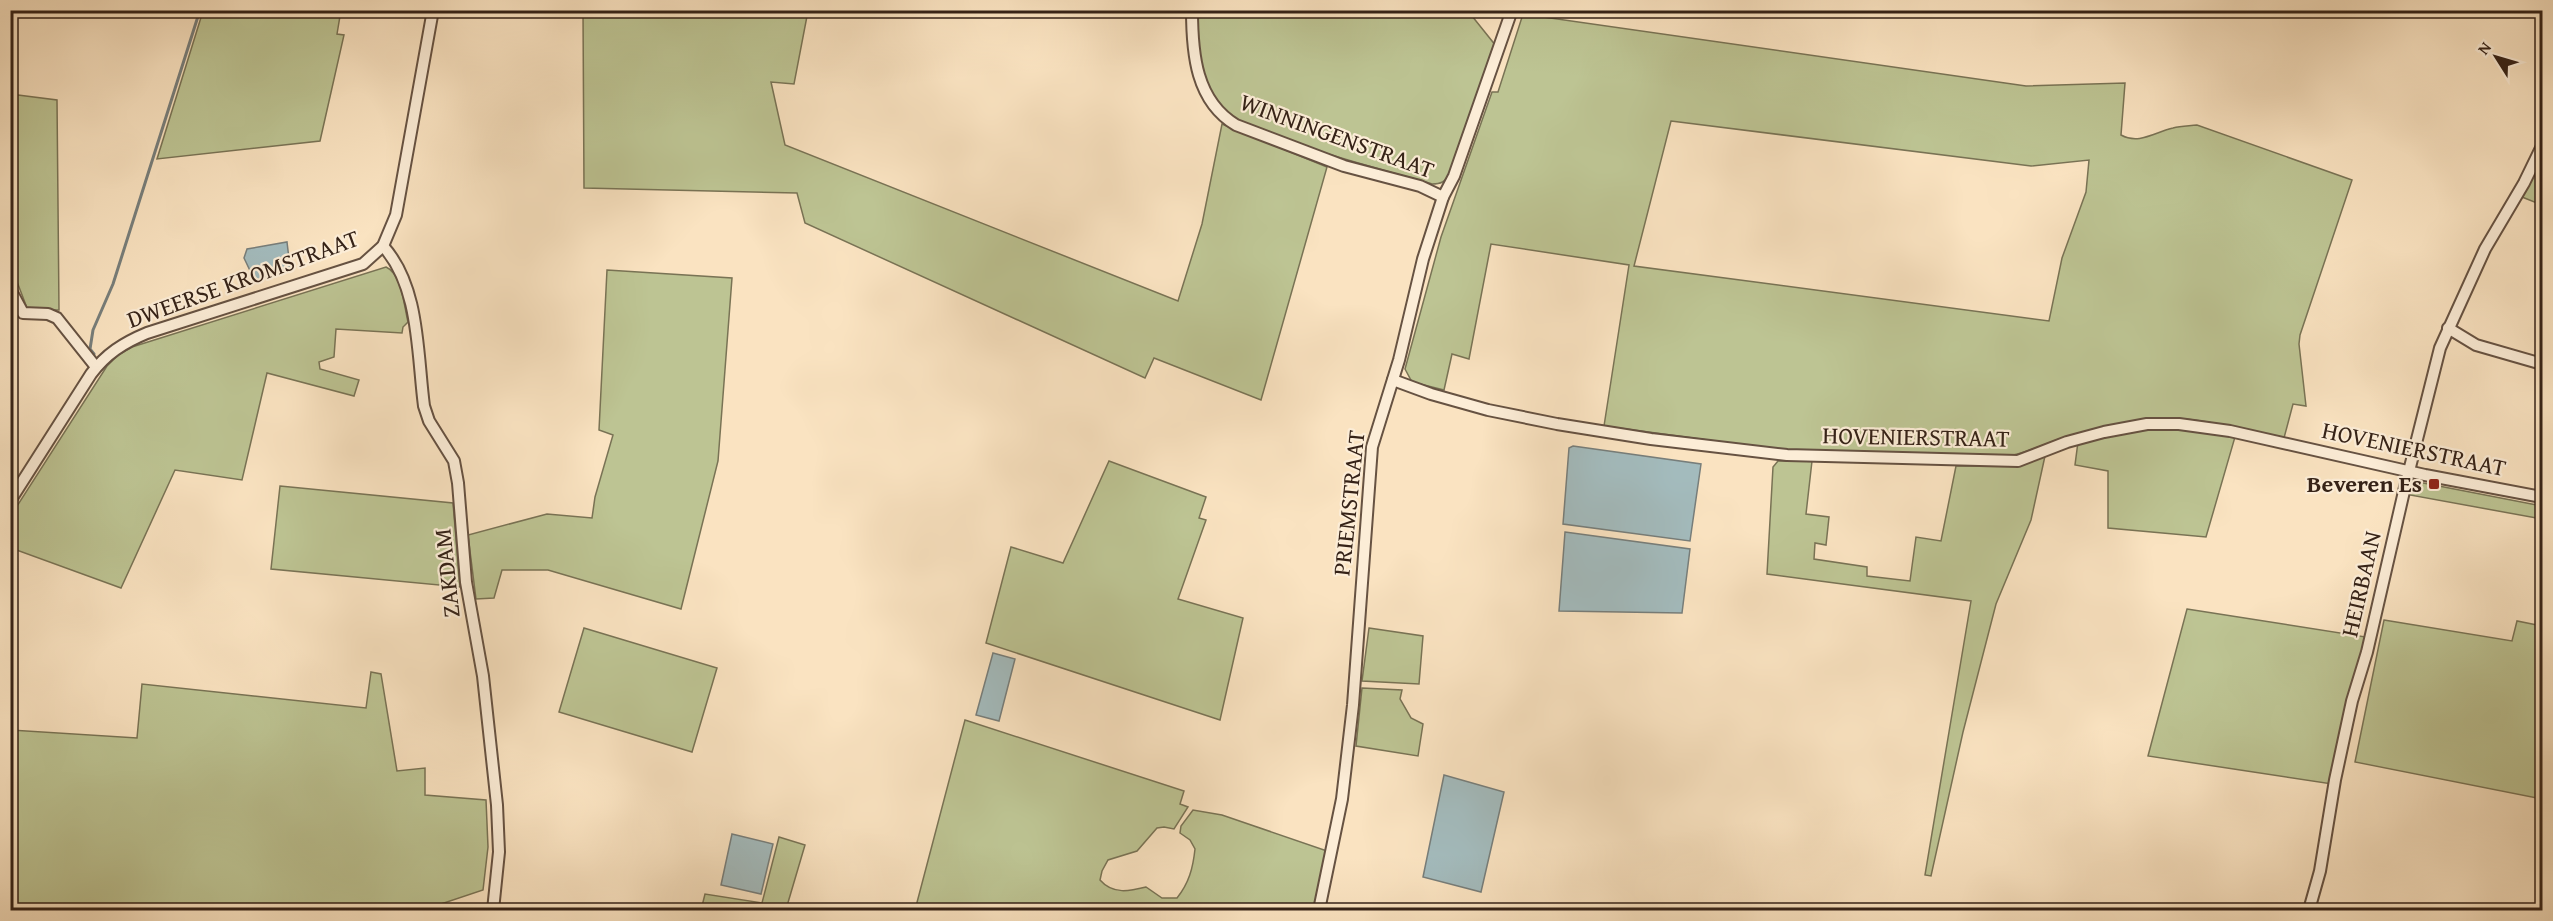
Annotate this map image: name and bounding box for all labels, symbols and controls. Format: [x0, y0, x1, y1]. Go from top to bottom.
north arrow [2466, 27, 2526, 87]
text: N [2471, 36, 2497, 59]
street label: WINNINGENSTRAAT [1235, 84, 1439, 187]
street label: DWEERSE KROMSTRAAT [122, 220, 364, 337]
street label: HOVENIERSTRAAT [2319, 412, 2509, 485]
street label: HOVENIERSTRAAT [1822, 417, 2010, 456]
street label: PRIEMSTRAAT [1323, 428, 1374, 578]
place label: Beveren Es [2307, 466, 2422, 501]
marker: Beveren Es [2427, 477, 2441, 491]
street label: ZAKDAM [424, 527, 469, 619]
street label: HEIRBAAN [2331, 527, 2390, 640]

